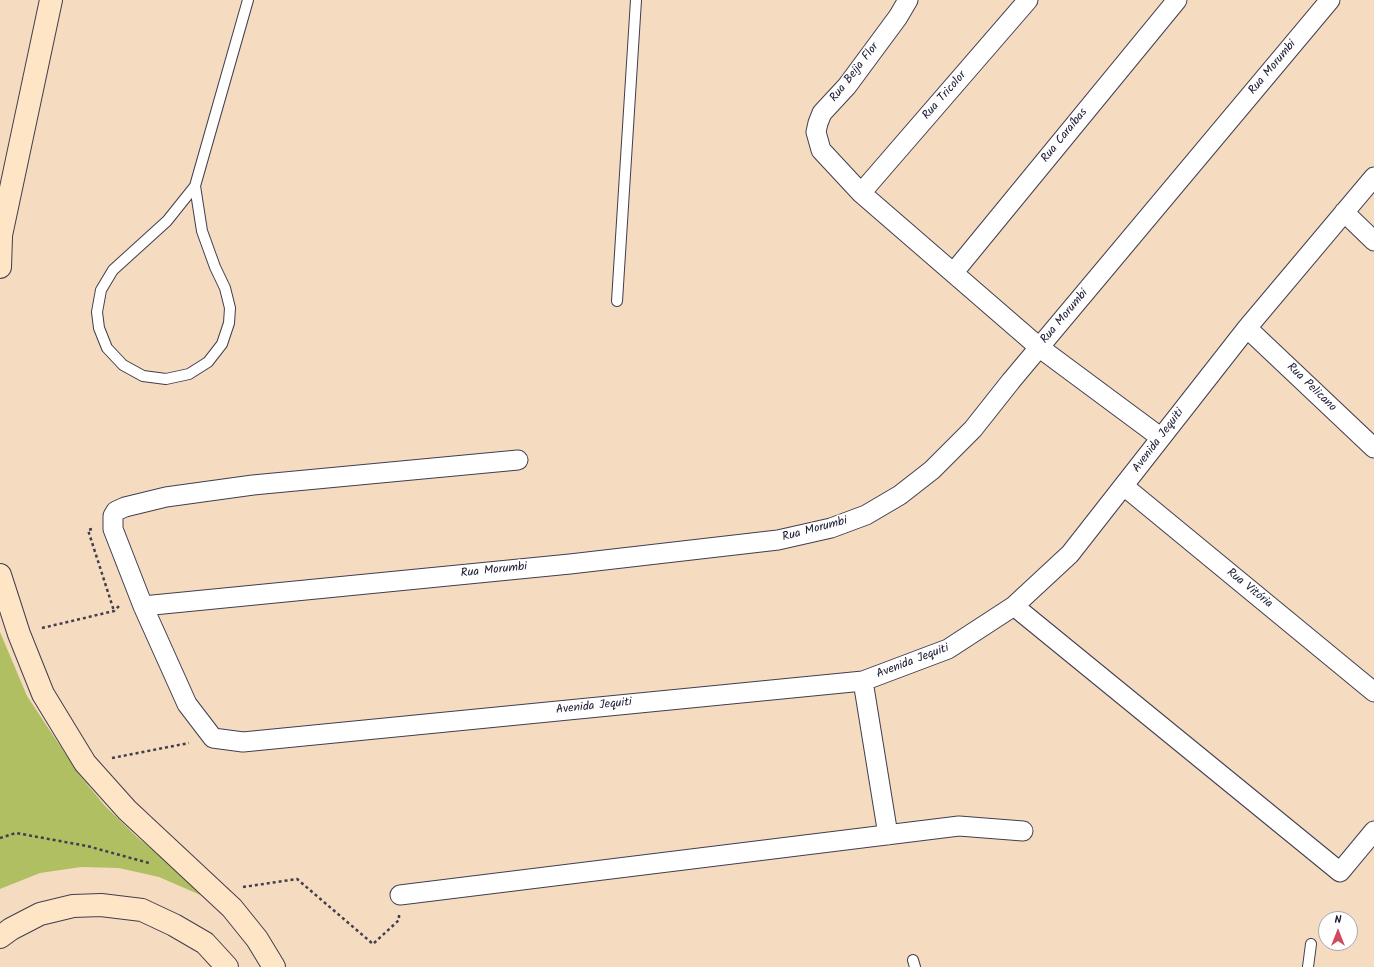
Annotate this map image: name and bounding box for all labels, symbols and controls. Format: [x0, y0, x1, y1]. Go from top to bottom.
street label: Rua Morumbi [1246, 38, 1300, 98]
street label: Rua Beija Flor [827, 41, 883, 105]
street label: Rua Tricolor [920, 69, 970, 123]
street label: Rua Caraíbas [1039, 106, 1091, 166]
street label: Rua Morumbi [1038, 287, 1092, 347]
street label: Rua Pelicano [1283, 361, 1339, 415]
street label: Avenida Jequiti [1130, 406, 1188, 476]
street label: Rua Morumbi [781, 514, 849, 546]
street label: Rua Morumbi [460, 560, 528, 582]
street label: Rua Vitória [1223, 566, 1275, 612]
street label: Avenida Jequiti [875, 642, 951, 682]
street label: Avenida Jequiti [555, 696, 633, 718]
north arrow [1318, 911, 1358, 951]
text: N [1335, 911, 1341, 929]

